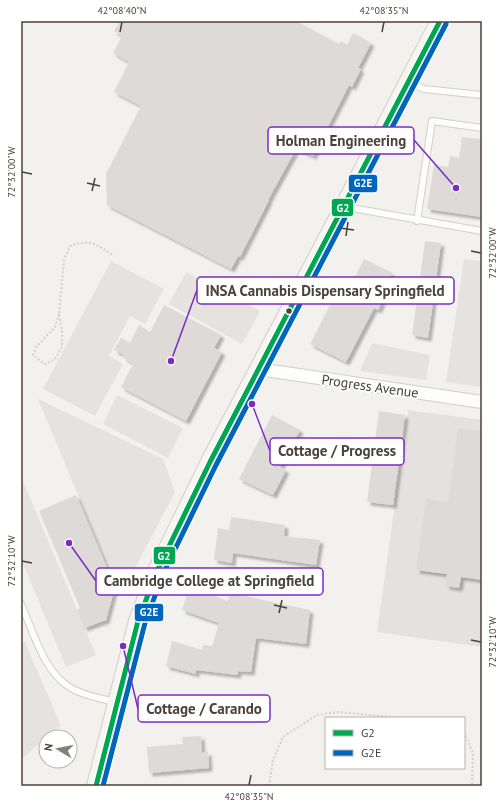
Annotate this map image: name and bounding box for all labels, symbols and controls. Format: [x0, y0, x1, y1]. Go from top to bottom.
text: 42°08'40"N [97, 4, 147, 17]
text: 42°08'35"N [359, 4, 409, 17]
callout: Holman Engineering [268, 127, 414, 154]
text: Holman Engineering [276, 131, 406, 150]
text: 72°32'00"W [5, 146, 18, 198]
line badge: G2E [348, 174, 378, 193]
text: G2E [354, 176, 373, 190]
line badge: G2 [331, 198, 354, 217]
text: G2 [337, 201, 349, 215]
text: 72°32'00"W [486, 227, 499, 279]
callout: INSA Cannabis Dispensary Springfield [197, 277, 454, 304]
text: INSA Cannabis Dispensary Springfield [205, 281, 445, 300]
unlabelled marker [284, 306, 294, 316]
street label: Progress Avenue [320, 370, 420, 402]
callout: Cottage / Progress [270, 438, 404, 465]
text: Cottage / Progress [278, 441, 396, 460]
text: 72°32'10"W [5, 535, 18, 587]
line badge: G2 [153, 546, 176, 565]
text: G2 [158, 549, 170, 563]
callout: Cambridge College at Springfield [96, 568, 323, 595]
text: Cambridge College at Springfield [104, 571, 314, 590]
line badge: G2E [134, 603, 164, 622]
text: G2E [140, 605, 159, 619]
text: 72°32'10"W [486, 616, 499, 668]
callout: Cottage / Carando [138, 695, 270, 722]
text: Cottage / Carando [146, 699, 262, 718]
legend [325, 717, 465, 769]
text: G2 [361, 725, 375, 740]
north arrow [38, 729, 78, 769]
text: N [41, 742, 56, 752]
text: G2E [361, 745, 381, 760]
text: 42°08'35"N [224, 790, 274, 803]

